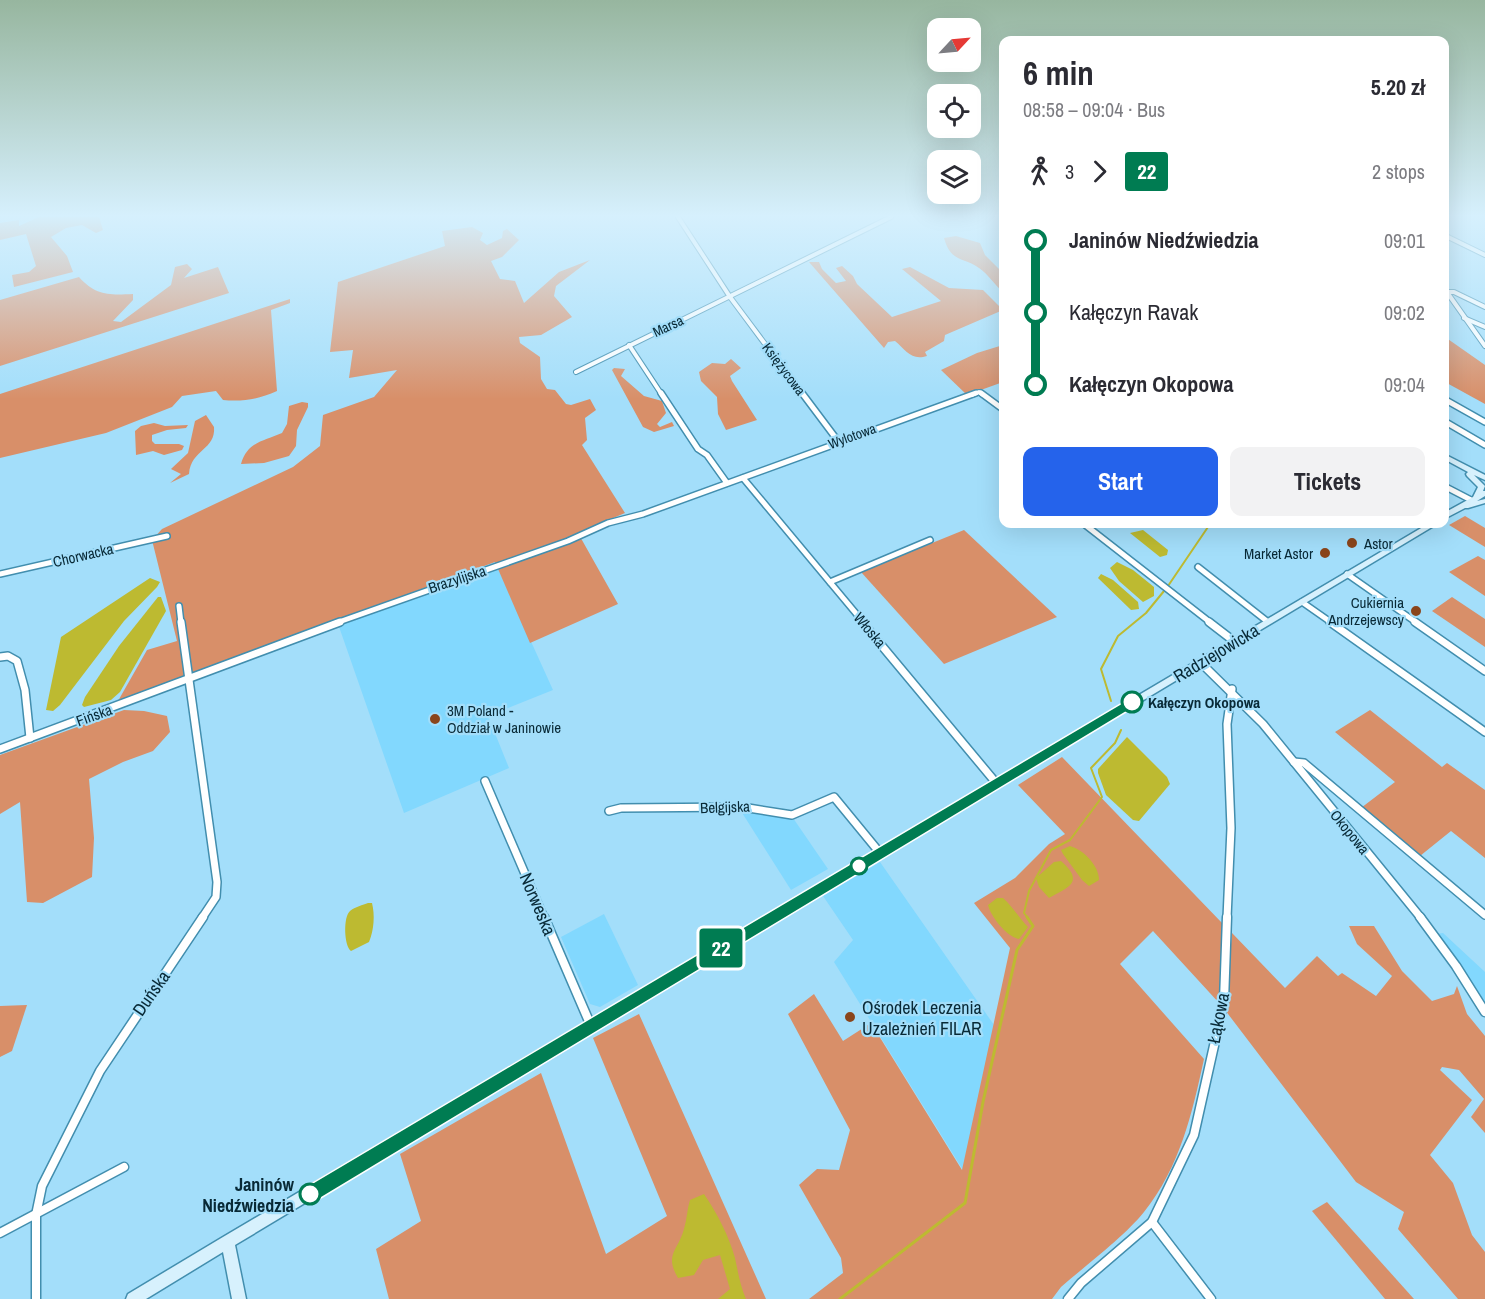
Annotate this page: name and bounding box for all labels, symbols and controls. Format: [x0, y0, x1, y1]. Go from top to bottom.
north arrow [927, 18, 981, 72]
map controls [927, 18, 981, 204]
text: 6 min [1023, 51, 1094, 95]
text: 5.20 zł [1371, 72, 1425, 102]
button: locate [927, 84, 981, 138]
text: 08:58 – 09:04 · Bus [1023, 96, 1165, 123]
button: layers [927, 150, 981, 204]
icon: walk [1023, 155, 1056, 188]
icon: forward [1083, 155, 1116, 188]
text: 22 [1137, 157, 1156, 186]
text: 3 [1065, 158, 1074, 185]
text: 2 stops [1372, 158, 1425, 185]
text: Janinów Niedźwiedzia [1069, 225, 1259, 255]
text: 09:01 [1384, 227, 1425, 254]
text: Kałęczyn Ravak [1069, 297, 1198, 327]
text: 09:02 [1384, 299, 1425, 326]
street label: Marsa [650, 311, 687, 341]
street label: Księżycowa [758, 339, 810, 399]
text: Kałęczyn Okopowa [1069, 369, 1233, 399]
text: 09:04 [1384, 371, 1425, 398]
street label: Wylotowa [826, 419, 879, 453]
button: Start [1023, 447, 1218, 516]
button: Tickets [1230, 447, 1425, 516]
place label: Astor [1363, 533, 1393, 554]
marker: Astor [1345, 536, 1359, 550]
street label: Chorwacka [51, 538, 115, 572]
place label: Market Astor [1244, 543, 1313, 564]
marker: Market Astor [1318, 546, 1332, 560]
street label: Brazylijska [425, 560, 489, 598]
place label: Cukiernia Andrzejewscy [1327, 592, 1405, 630]
marker: Cukiernia Andrzejewscy [1409, 604, 1423, 618]
street label: Włoska [849, 608, 891, 652]
street label: Radziejowicka [1168, 618, 1264, 688]
marker: Kałęczyn Okopowa [1121, 691, 1143, 713]
place label: Kałęczyn Okopowa [1148, 692, 1260, 713]
street label: Fińska [73, 699, 115, 731]
place label: 3M Poland - Oddział w Janinowie [447, 700, 561, 738]
marker: 3M Poland - Oddział w Janinowie [428, 712, 442, 726]
street label: Belgijska [700, 796, 750, 818]
street label: Okopowa [1325, 805, 1375, 859]
unlabelled marker [850, 857, 868, 875]
street label: Norweska [514, 869, 562, 939]
line badge: 22 [694, 928, 748, 968]
text: 22 [711, 934, 731, 963]
street label: Duńska [126, 965, 176, 1021]
street label: Łąkowa [1201, 991, 1235, 1045]
place label: Ośrodek Leczenia Uzależnień FILAR [862, 995, 982, 1041]
marker: Ośrodek Leczenia Uzależnień FILAR [843, 1010, 857, 1024]
place label: Janinów Niedźwiedzia [202, 1172, 295, 1218]
marker: Janinów Niedźwiedzia [299, 1183, 321, 1205]

